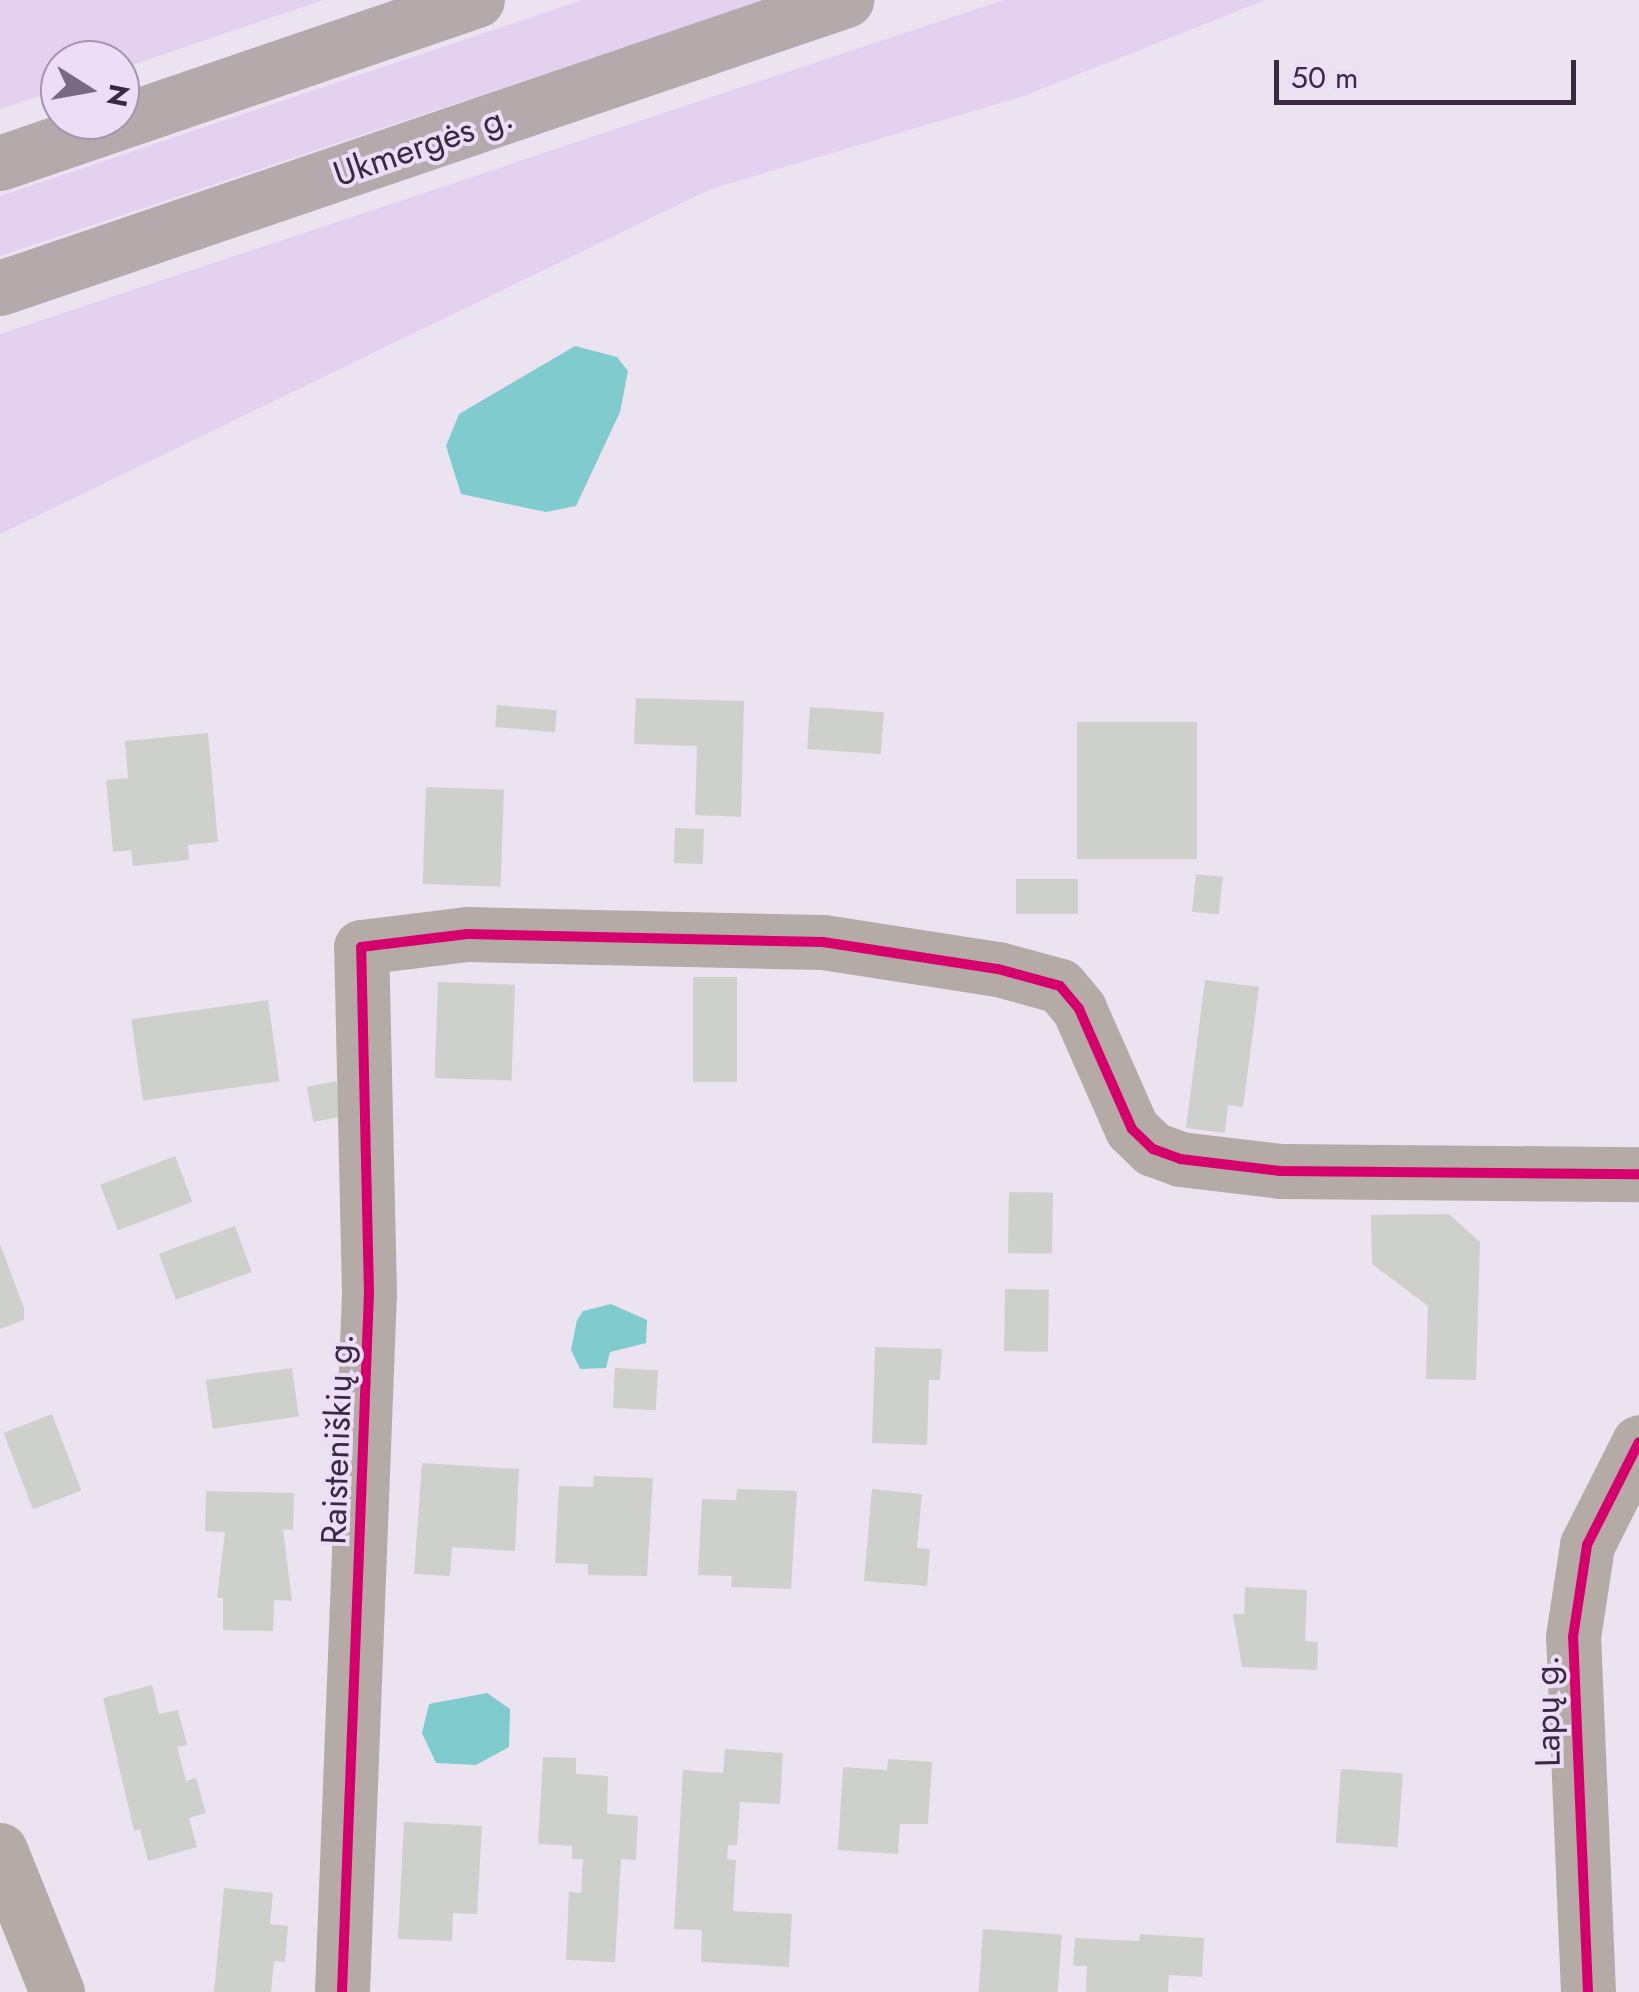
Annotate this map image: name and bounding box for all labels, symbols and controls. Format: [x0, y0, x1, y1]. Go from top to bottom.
north arrow [40, 40, 140, 140]
scale bar [1279, 40, 1582, 102]
text: 50 m [1291, 56, 1358, 99]
text: N [96, 81, 140, 110]
street label: Ukmergės g. [328, 95, 518, 195]
street label: Raisteniškių g. [312, 1333, 362, 1545]
street label: Lapų g. [1525, 1655, 1569, 1767]

